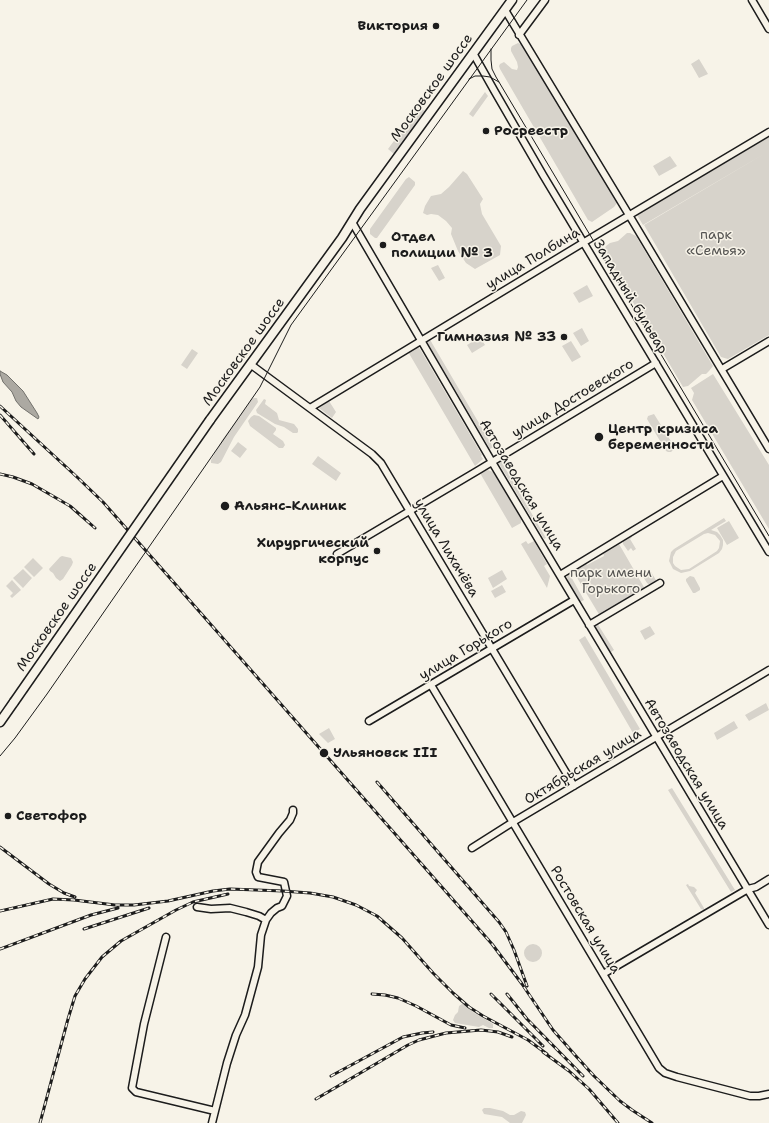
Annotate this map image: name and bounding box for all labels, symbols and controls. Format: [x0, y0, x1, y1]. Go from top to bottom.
place label: Виктория [358, 18, 428, 34]
marker: Виктория [431, 21, 441, 31]
street label: Московское шоссе [387, 31, 477, 145]
place label: Росреестр [494, 123, 568, 139]
marker: Росреестр [481, 126, 491, 136]
street label: улица Полбина [483, 224, 583, 294]
park label: парк «Семья» [686, 227, 746, 260]
place label: Отдел полиции № 3 [391, 229, 493, 262]
street label: Западный бульвар [589, 237, 671, 357]
marker: Отдел полиции № 3 [378, 240, 388, 250]
street label: Московское шоссе [199, 295, 289, 409]
place label: Гимназия № 33 [437, 329, 556, 345]
marker: Гимназия № 33 [559, 332, 569, 342]
street label: улица Достоевского [509, 356, 637, 442]
street label: Автозаводская улица [475, 416, 567, 554]
place label: Центр кризиса беременности [608, 421, 718, 454]
marker: Центр кризиса беременности [593, 431, 605, 443]
street label: улица Лихачёва [410, 496, 482, 600]
place label: Альянс-Клиник [234, 498, 347, 514]
marker: Альянс-Клиник [219, 500, 231, 512]
place label: Хирургический корпус [257, 535, 369, 568]
marker: Хирургический корпус [372, 546, 382, 556]
street label: Московское шоссе [13, 559, 101, 675]
park label: парк имени Горького [570, 565, 652, 598]
street label: улица Горького [416, 616, 516, 684]
street label: Автозаводская улица [640, 695, 732, 833]
street label: Октябрьская улица [522, 725, 644, 809]
place label: Ульяновск III [333, 745, 437, 761]
marker: Ульяновск III [318, 747, 330, 759]
place label: Светофор [16, 808, 87, 824]
marker: Светофор [3, 811, 13, 821]
street label: Ростовская улица [546, 863, 624, 977]

